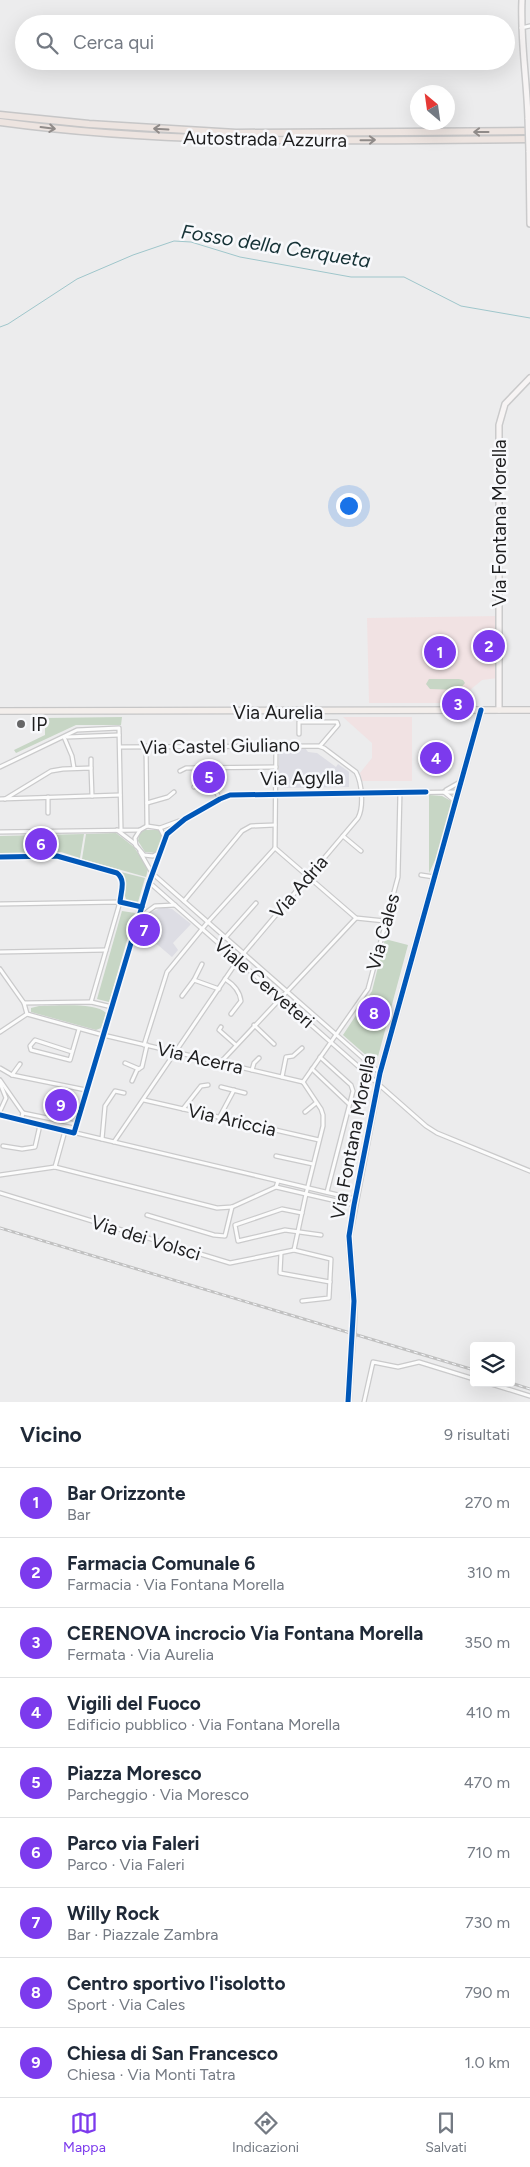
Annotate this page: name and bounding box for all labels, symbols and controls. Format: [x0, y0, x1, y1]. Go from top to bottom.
search box [15, 15, 515, 70]
icon: search [33, 29, 61, 57]
text: Cerca qui [73, 31, 154, 54]
north arrow [410, 85, 455, 130]
one-way arrow [40, 123, 56, 133]
one-way arrow [154, 125, 170, 134]
street label: Autostrada Azzurra [183, 126, 347, 152]
one-way arrow [474, 127, 490, 136]
one-way arrow [360, 135, 376, 145]
water label: Fosso della Cerqueta [180, 219, 373, 273]
street label: Via Fontana Morella [488, 439, 511, 607]
your location [336, 493, 362, 519]
pin: 2 [473, 627, 505, 665]
pin: 1 [424, 633, 456, 671]
pin: 3 [442, 685, 474, 723]
street label: Via Aurelia [233, 701, 323, 724]
place label: IP [31, 713, 47, 736]
marker: IP [15, 718, 27, 730]
street label: Via Castel Giuliano [140, 733, 300, 759]
pin: 4 [420, 739, 452, 777]
pin: 5 [193, 758, 225, 796]
street label: Via Agylla [260, 766, 344, 790]
pin: 6 [25, 825, 57, 863]
street label: Via Adria [265, 851, 333, 923]
street label: Via Cales [362, 891, 404, 973]
pin: 7 [128, 911, 160, 949]
street label: Viale Cerveteri [209, 933, 319, 1033]
pin: 8 [358, 994, 390, 1032]
street label: Via Acerra [155, 1037, 245, 1079]
street label: Via Fontana Morella [326, 1053, 380, 1221]
pin: 9 [45, 1086, 77, 1124]
street label: Via Ariccia [185, 1099, 279, 1141]
street label: Via dei Volsci [88, 1210, 204, 1266]
map controls [470, 1342, 515, 1387]
button: layers [470, 1342, 515, 1387]
text: Vicino [20, 1422, 82, 1447]
text: 9 risultati [444, 1425, 510, 1444]
text: Bar Orizzonte [67, 1482, 186, 1505]
text: 1 [33, 1493, 39, 1512]
text: 270 m [465, 1493, 510, 1512]
text: Bar [67, 1505, 90, 1524]
text: Farmacia Comunale 6 [67, 1552, 255, 1575]
text: 2 [31, 1563, 41, 1582]
text: 310 m [467, 1563, 510, 1582]
text: Farmacia · Via Fontana Morella [67, 1575, 285, 1594]
text: CERENOVA incrocio Via Fontana Morella [67, 1622, 423, 1645]
text: 3 [32, 1633, 40, 1652]
text: 350 m [464, 1633, 510, 1652]
text: Fermata · Via Aurelia [67, 1645, 214, 1664]
text: Vigili del Fuoco [67, 1692, 201, 1715]
text: 4 [31, 1703, 41, 1722]
text: 410 m [466, 1703, 510, 1722]
text: Edificio pubblico · Via Fontana Morella [67, 1715, 340, 1734]
text: Piazza Moresco [67, 1762, 202, 1785]
text: 5 [31, 1773, 41, 1792]
text: 470 m [464, 1773, 510, 1792]
text: Parcheggio · Via Moresco [67, 1785, 249, 1804]
text: Parco via Faleri [67, 1832, 200, 1855]
text: 6 [31, 1843, 41, 1862]
text: 710 m [467, 1843, 510, 1862]
text: Parco · Via Faleri [67, 1855, 185, 1874]
text: Willy Rock [67, 1902, 159, 1925]
text: 7 [32, 1913, 40, 1932]
text: 730 m [465, 1913, 510, 1932]
text: Bar · Piazzale Zambra [67, 1925, 219, 1944]
text: Centro sportivo l'isolotto [67, 1972, 286, 1995]
text: 8 [31, 1983, 41, 2002]
text: 790 m [465, 1983, 510, 2002]
text: Sport · Via Cales [67, 1995, 185, 2014]
text: Chiesa di San Francesco [67, 2042, 278, 2065]
text: 9 [31, 2053, 41, 2072]
text: 1.0 km [464, 2053, 510, 2072]
text: Chiesa · Via Monti Tatra [67, 2065, 236, 2084]
tab: Mappa [63, 2109, 106, 2156]
tab: Indicazioni [232, 2109, 299, 2156]
tab: Salvati [425, 2109, 467, 2156]

